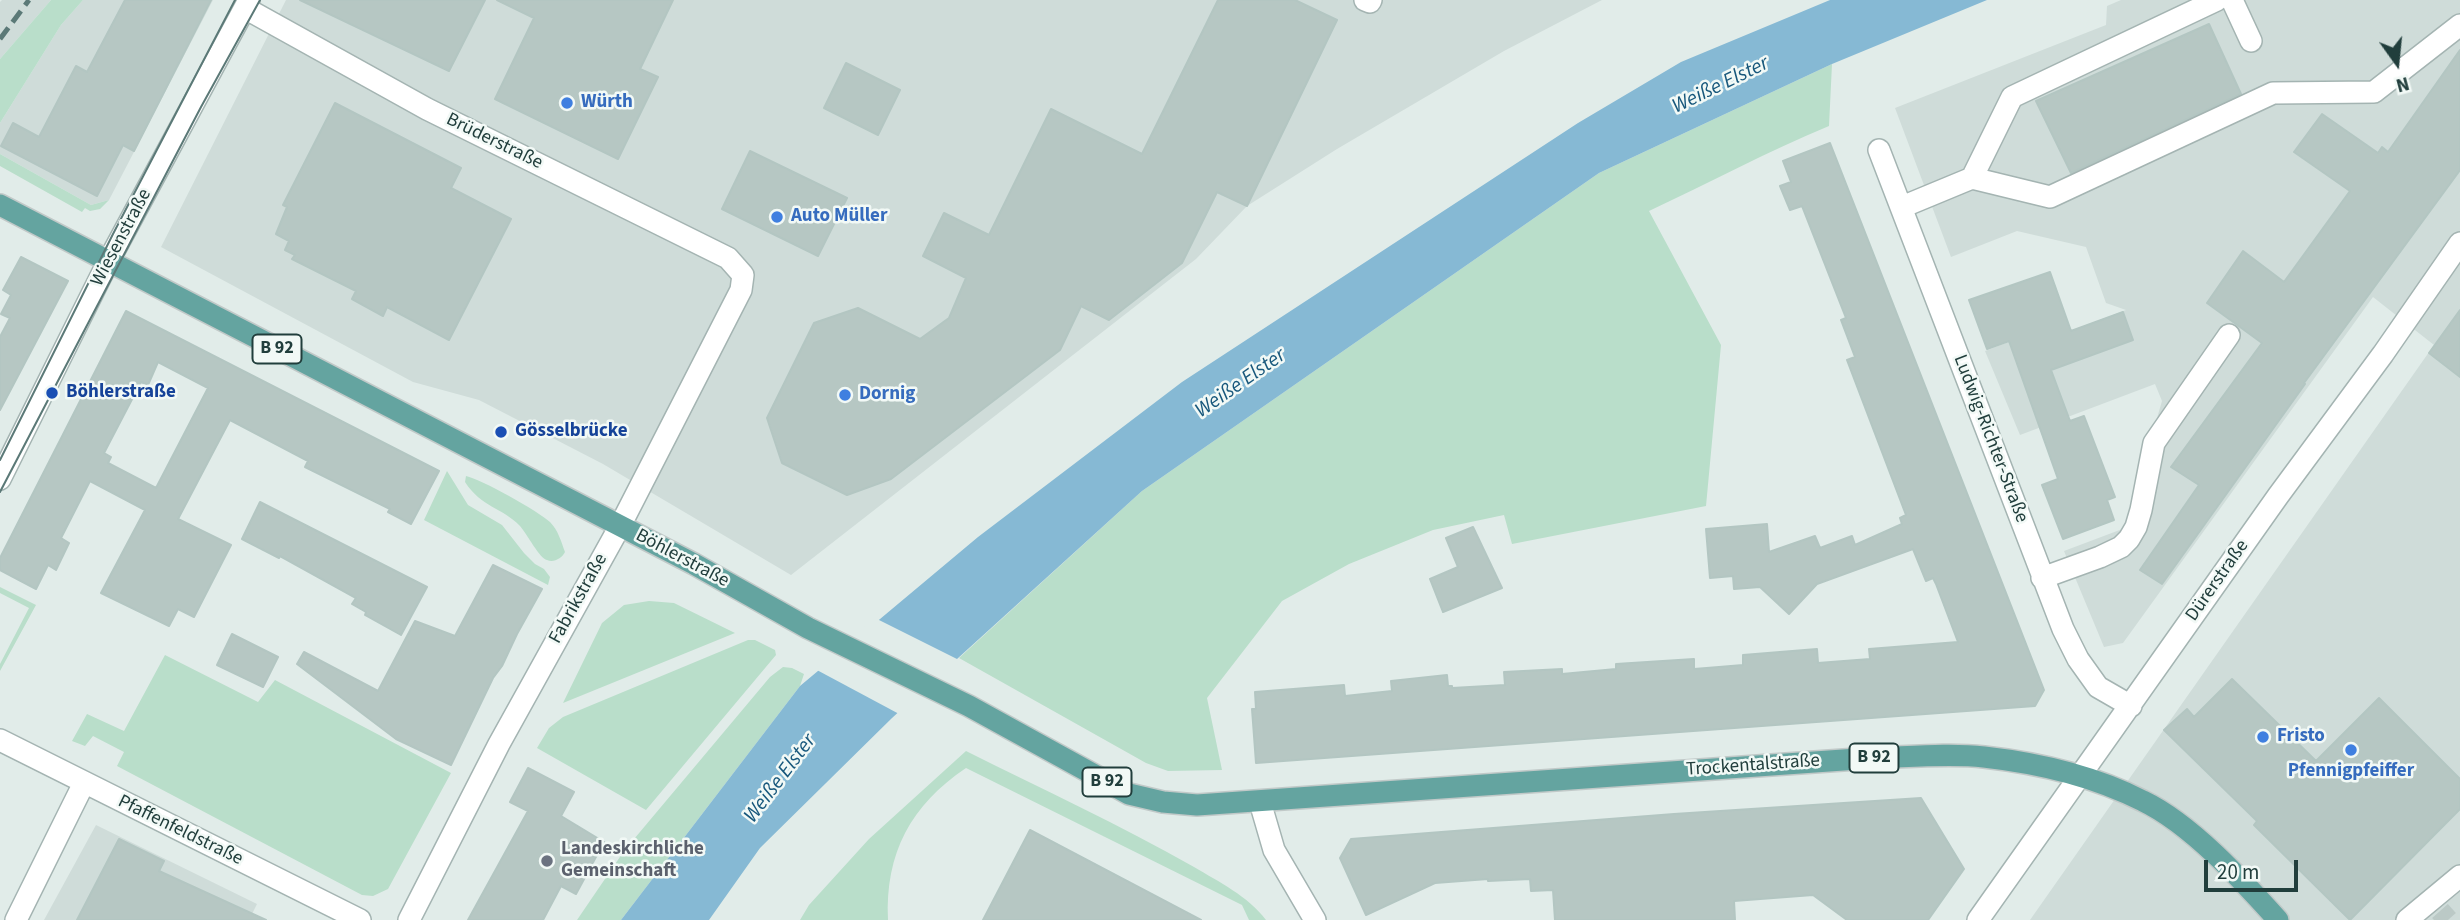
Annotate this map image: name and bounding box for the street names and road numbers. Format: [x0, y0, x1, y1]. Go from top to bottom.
street label: Brüderstraße [442, 109, 546, 175]
street label: Wiesenstraße [87, 185, 157, 291]
road number: B 92 [252, 334, 302, 363]
street label: Ludwig-Richter-Straße [1948, 352, 2032, 526]
street label: Böhlerstraße [631, 525, 733, 593]
street label: Dürerstraße [2182, 536, 2254, 626]
street label: Fabrikstraße [545, 550, 613, 648]
road number: B 92 [1850, 744, 1898, 772]
street label: Trockentalstraße [1685, 750, 1821, 782]
road number: B 92 [1082, 768, 1132, 796]
street label: Pfaffenfeldstraße [114, 791, 246, 871]

